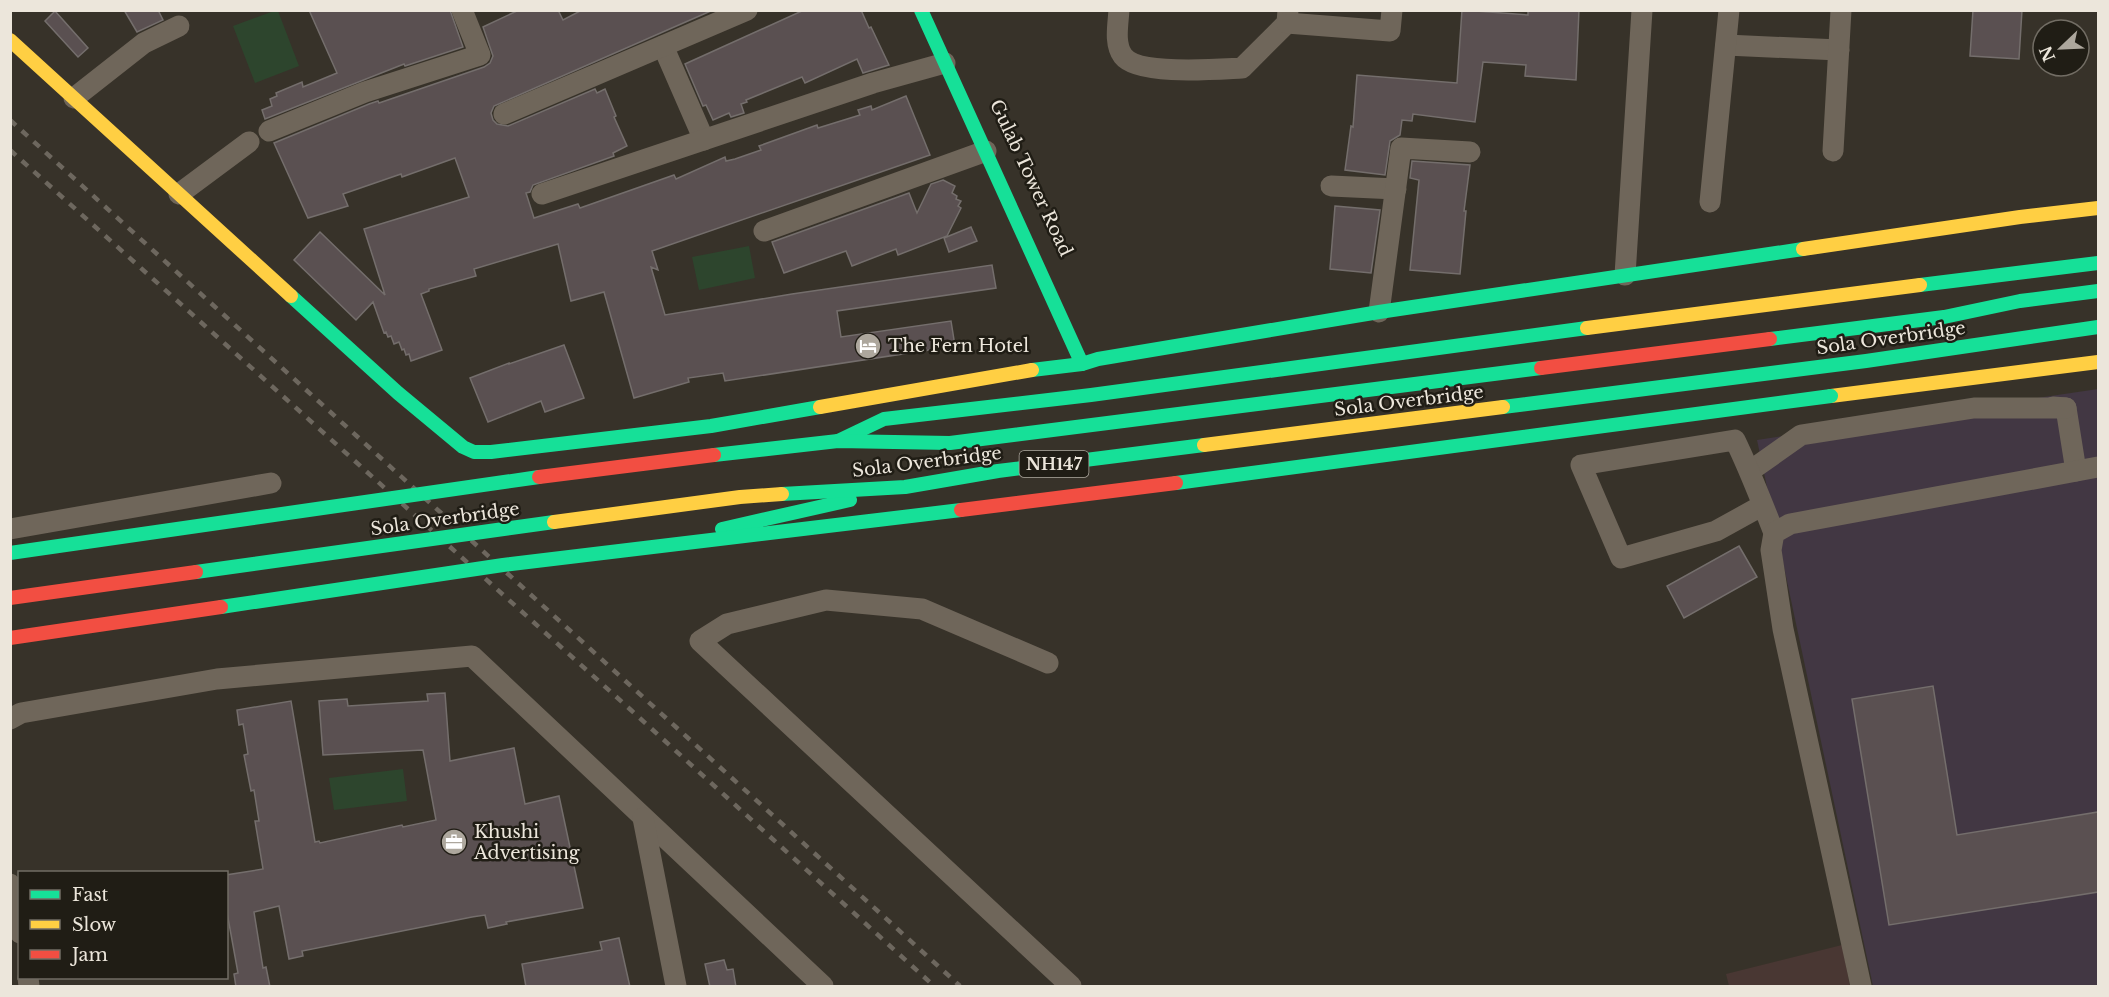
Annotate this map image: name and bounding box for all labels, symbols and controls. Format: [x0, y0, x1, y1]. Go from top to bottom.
north arrow [2031, 18, 2091, 78]
text: N [2035, 43, 2059, 65]
street label: Gulab Tower Road [985, 96, 1077, 260]
street label: Sola Overbridge [1815, 317, 1967, 359]
hotel icon: The Fern Hotel [853, 331, 883, 361]
place label: The Fern Hotel [888, 335, 1029, 357]
street label: Sola Overbridge [1333, 381, 1485, 421]
street label: Sola Overbridge [851, 442, 1003, 482]
road number: NH147 [1020, 451, 1088, 477]
street label: Sola Overbridge [369, 498, 521, 540]
place label: Khushi Advertising [473, 821, 580, 864]
office icon: Khushi Advertising [439, 827, 469, 857]
legend [18, 871, 228, 979]
text: Fast [72, 884, 109, 906]
text: Slow [72, 914, 117, 936]
text: Jam [70, 944, 108, 966]

